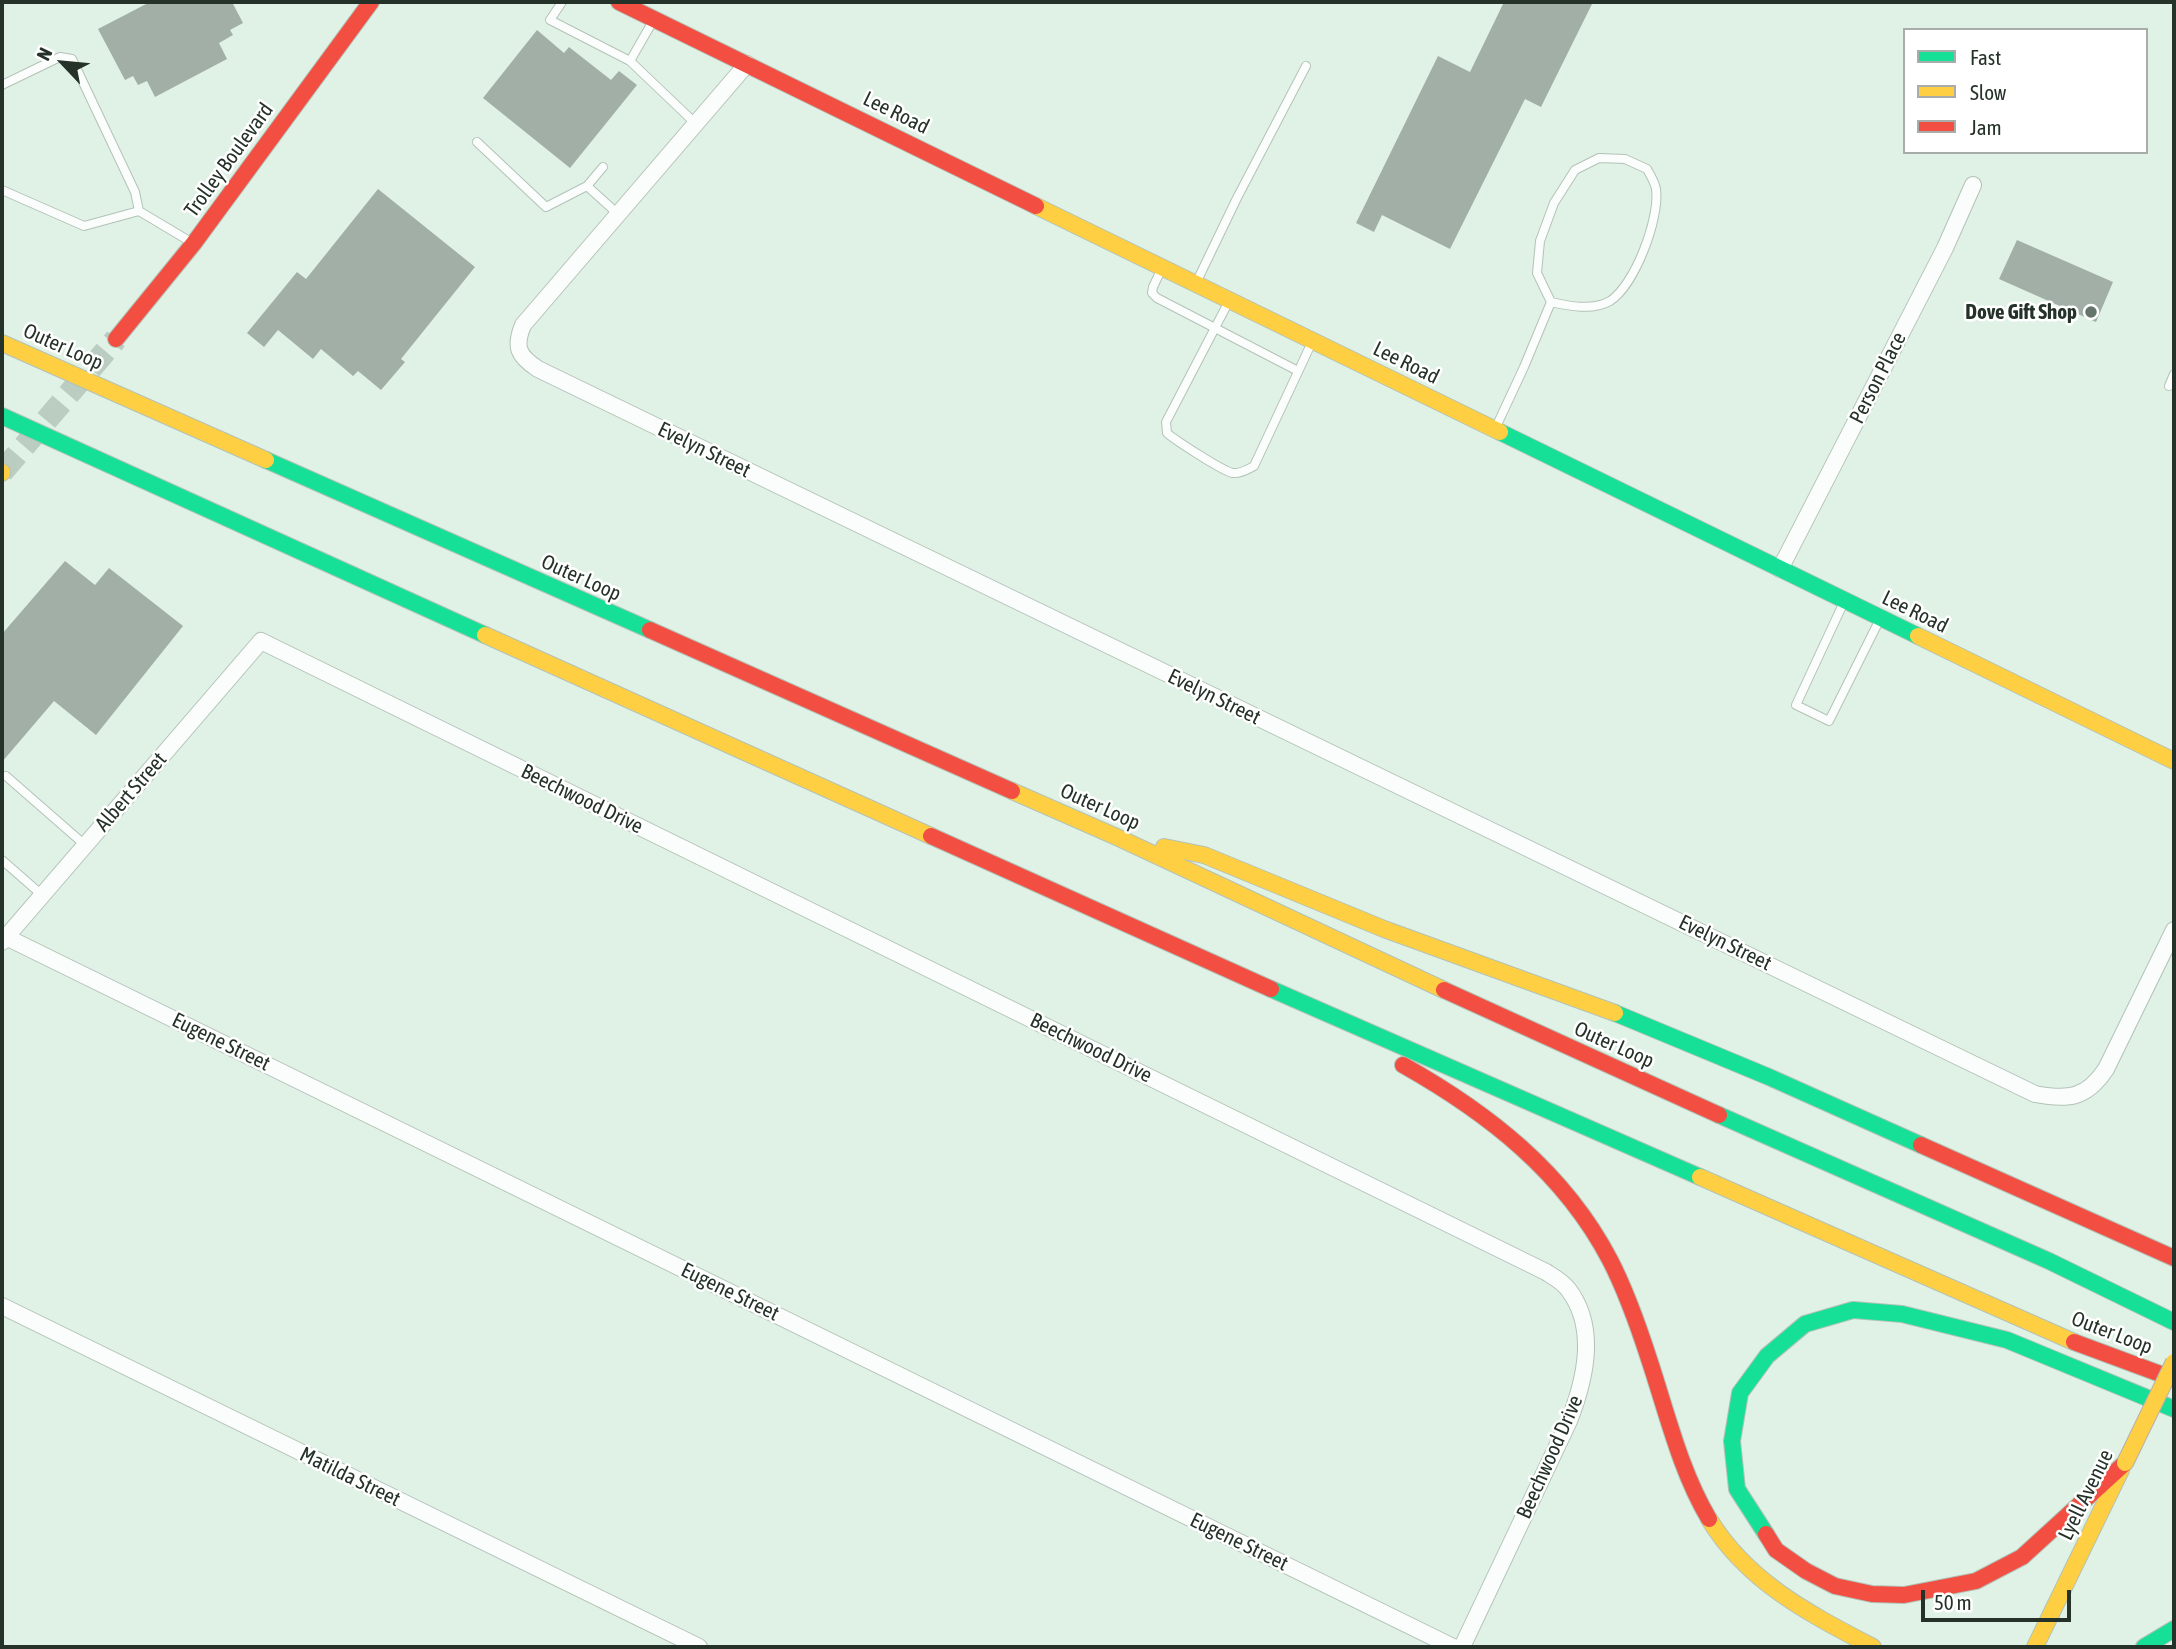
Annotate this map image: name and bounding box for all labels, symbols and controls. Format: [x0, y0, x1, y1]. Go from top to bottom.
north arrow [28, 28, 98, 98]
legend [1903, 28, 2148, 154]
text: N [32, 44, 56, 64]
text: Fast [1970, 45, 2001, 69]
text: Slow [1970, 80, 2006, 104]
street label: Lee Road [859, 86, 933, 140]
street label: Trolley Boulevard [179, 98, 279, 222]
text: Jam [1970, 115, 2002, 139]
place label: Dove Gift Shop [1965, 299, 2077, 325]
marker: Dove Gift Shop [2083, 304, 2099, 320]
street label: Outer Loop [19, 318, 107, 376]
street label: Person Place [1844, 328, 1912, 428]
street label: Lee Road [1369, 336, 1443, 390]
street label: Evelyn Street [654, 417, 754, 483]
street label: Outer Loop [537, 549, 625, 607]
street label: Lee Road [1878, 585, 1952, 639]
street label: Evelyn Street [1164, 664, 1264, 730]
street label: Albert Street [90, 747, 172, 837]
street label: Beechwood Drive [517, 759, 647, 839]
street label: Outer Loop [1056, 778, 1144, 836]
street label: Evelyn Street [1675, 910, 1775, 976]
street label: Eugene Street [168, 1007, 274, 1077]
street label: Beechwood Drive [1026, 1008, 1156, 1088]
street label: Outer Loop [1570, 1016, 1658, 1074]
street label: Eugene Street [677, 1257, 783, 1327]
street label: Outer Loop [2068, 1306, 2156, 1360]
street label: Beechwood Drive [1512, 1391, 1588, 1523]
street label: Matilda Street [296, 1442, 404, 1512]
street label: Lyell Avenue [2053, 1446, 2119, 1544]
street label: Eugene Street [1186, 1507, 1292, 1577]
scale bar [1924, 1576, 2074, 1620]
text: 50 m [1934, 1590, 1972, 1614]

